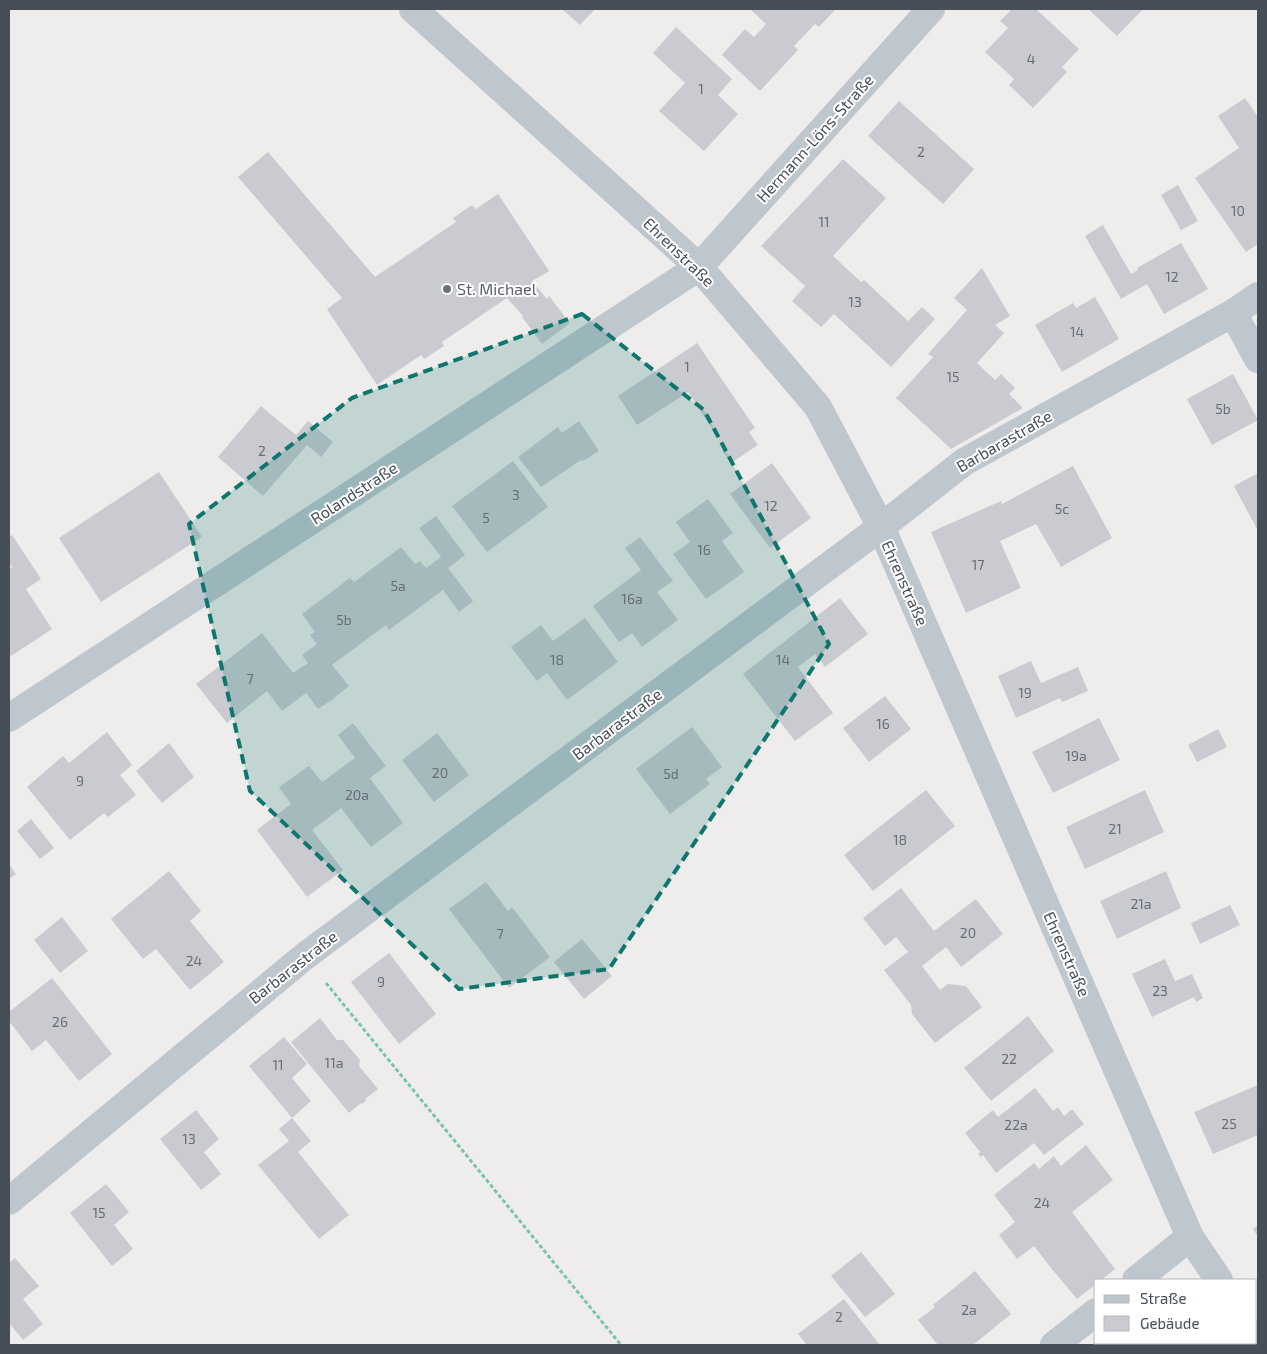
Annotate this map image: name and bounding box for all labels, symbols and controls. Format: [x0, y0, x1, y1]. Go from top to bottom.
house number: 4 [1027, 50, 1035, 67]
street label: Hermann-Löns-Straße [752, 70, 877, 206]
house number: 1 [698, 80, 704, 97]
house number: 2 [917, 143, 925, 160]
house number: 10 [1231, 202, 1245, 219]
street label: Ehrenstraße [640, 213, 719, 290]
house number: 11 [818, 213, 830, 230]
house number: 12 [1165, 268, 1179, 285]
place label: St. Michael [457, 279, 537, 298]
marker: St. Michael [441, 283, 453, 295]
house number: 13 [848, 293, 862, 310]
house number: 14 [1070, 323, 1084, 340]
house number: 1 [684, 358, 690, 375]
house number: 15 [946, 368, 960, 385]
house number: 5b [1215, 400, 1231, 417]
street label: Barbarastraße [953, 406, 1055, 476]
house number: 2 [258, 442, 266, 459]
street label: Rolandstraße [307, 457, 401, 528]
house number: 3 [512, 486, 520, 503]
house number: 12 [764, 497, 778, 514]
house number: 5c [1055, 500, 1069, 517]
house number: 5 [482, 509, 490, 526]
street label: Ehrenstraße [878, 537, 933, 628]
house number: 16 [697, 541, 711, 558]
house number: 17 [972, 556, 984, 573]
house number: 5a [390, 577, 406, 594]
house number: 16a [621, 590, 643, 607]
house number: 5b [336, 611, 352, 628]
house number: 18 [550, 651, 564, 668]
house number: 14 [776, 651, 790, 668]
house number: 7 [246, 670, 254, 687]
street label: Barbarastraße [568, 684, 665, 763]
house number: 19 [1018, 684, 1032, 701]
house number: 16 [876, 715, 890, 732]
house number: 19a [1065, 747, 1087, 764]
house number: 20 [432, 764, 448, 781]
house number: 5d [663, 765, 679, 782]
house number: 9 [76, 772, 84, 789]
house number: 20a [345, 786, 369, 803]
house number: 21 [1108, 820, 1122, 837]
house number: 18 [893, 831, 907, 848]
house number: 21a [1130, 895, 1152, 912]
street label: Ehrenstraße [1040, 908, 1095, 999]
house number: 20 [960, 924, 976, 941]
house number: 7 [496, 925, 504, 942]
street label: Barbarastraße [245, 926, 341, 1007]
house number: 24 [186, 952, 202, 969]
house number: 9 [377, 973, 385, 990]
house number: 23 [1152, 982, 1168, 999]
house number: 26 [52, 1013, 68, 1030]
house number: 22 [1001, 1050, 1017, 1067]
house number: 11a [325, 1054, 343, 1071]
house number: 11 [272, 1056, 284, 1073]
house number: 25 [1221, 1115, 1237, 1132]
house number: 22a [1004, 1116, 1028, 1133]
house number: 13 [182, 1130, 196, 1147]
house number: 24 [1034, 1194, 1050, 1211]
house number: 15 [92, 1204, 106, 1221]
legend [1094, 1279, 1257, 1344]
text: Straße [1140, 1289, 1186, 1307]
house number: 2a [961, 1301, 977, 1318]
house number: 2 [835, 1308, 843, 1325]
text: Gebäude [1140, 1314, 1199, 1332]

